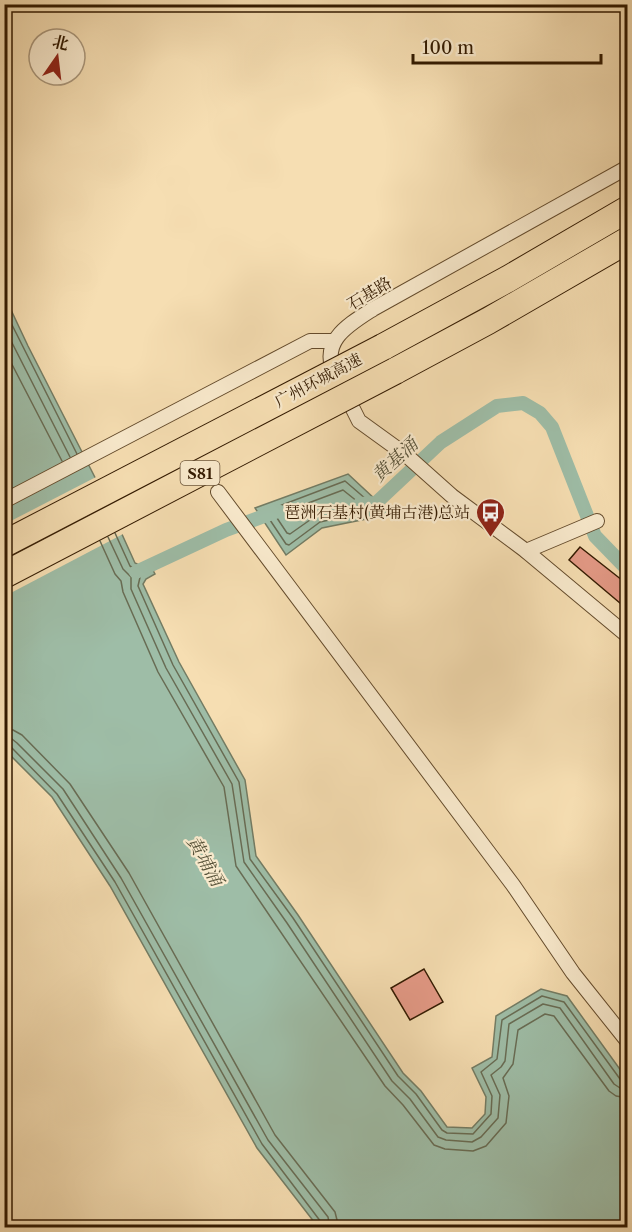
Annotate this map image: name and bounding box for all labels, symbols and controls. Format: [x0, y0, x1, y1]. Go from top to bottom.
north arrow [27, 27, 87, 87]
scale bar [413, 27, 600, 65]
text: 北 [50, 31, 71, 54]
text: 100 m [422, 37, 474, 59]
street label: 石基路 [343, 272, 395, 314]
street label: 广州环城高速 [271, 349, 365, 411]
water label: 黄基涌 [368, 432, 424, 486]
road number: S81 [180, 461, 220, 485]
bus stop icon: 琶洲石基村(黄埔古港)总站 [475, 496, 507, 538]
place label: 琶洲石基村(黄埔古港)总站 [284, 502, 470, 522]
water label: 黄埔涌 [182, 832, 229, 892]

